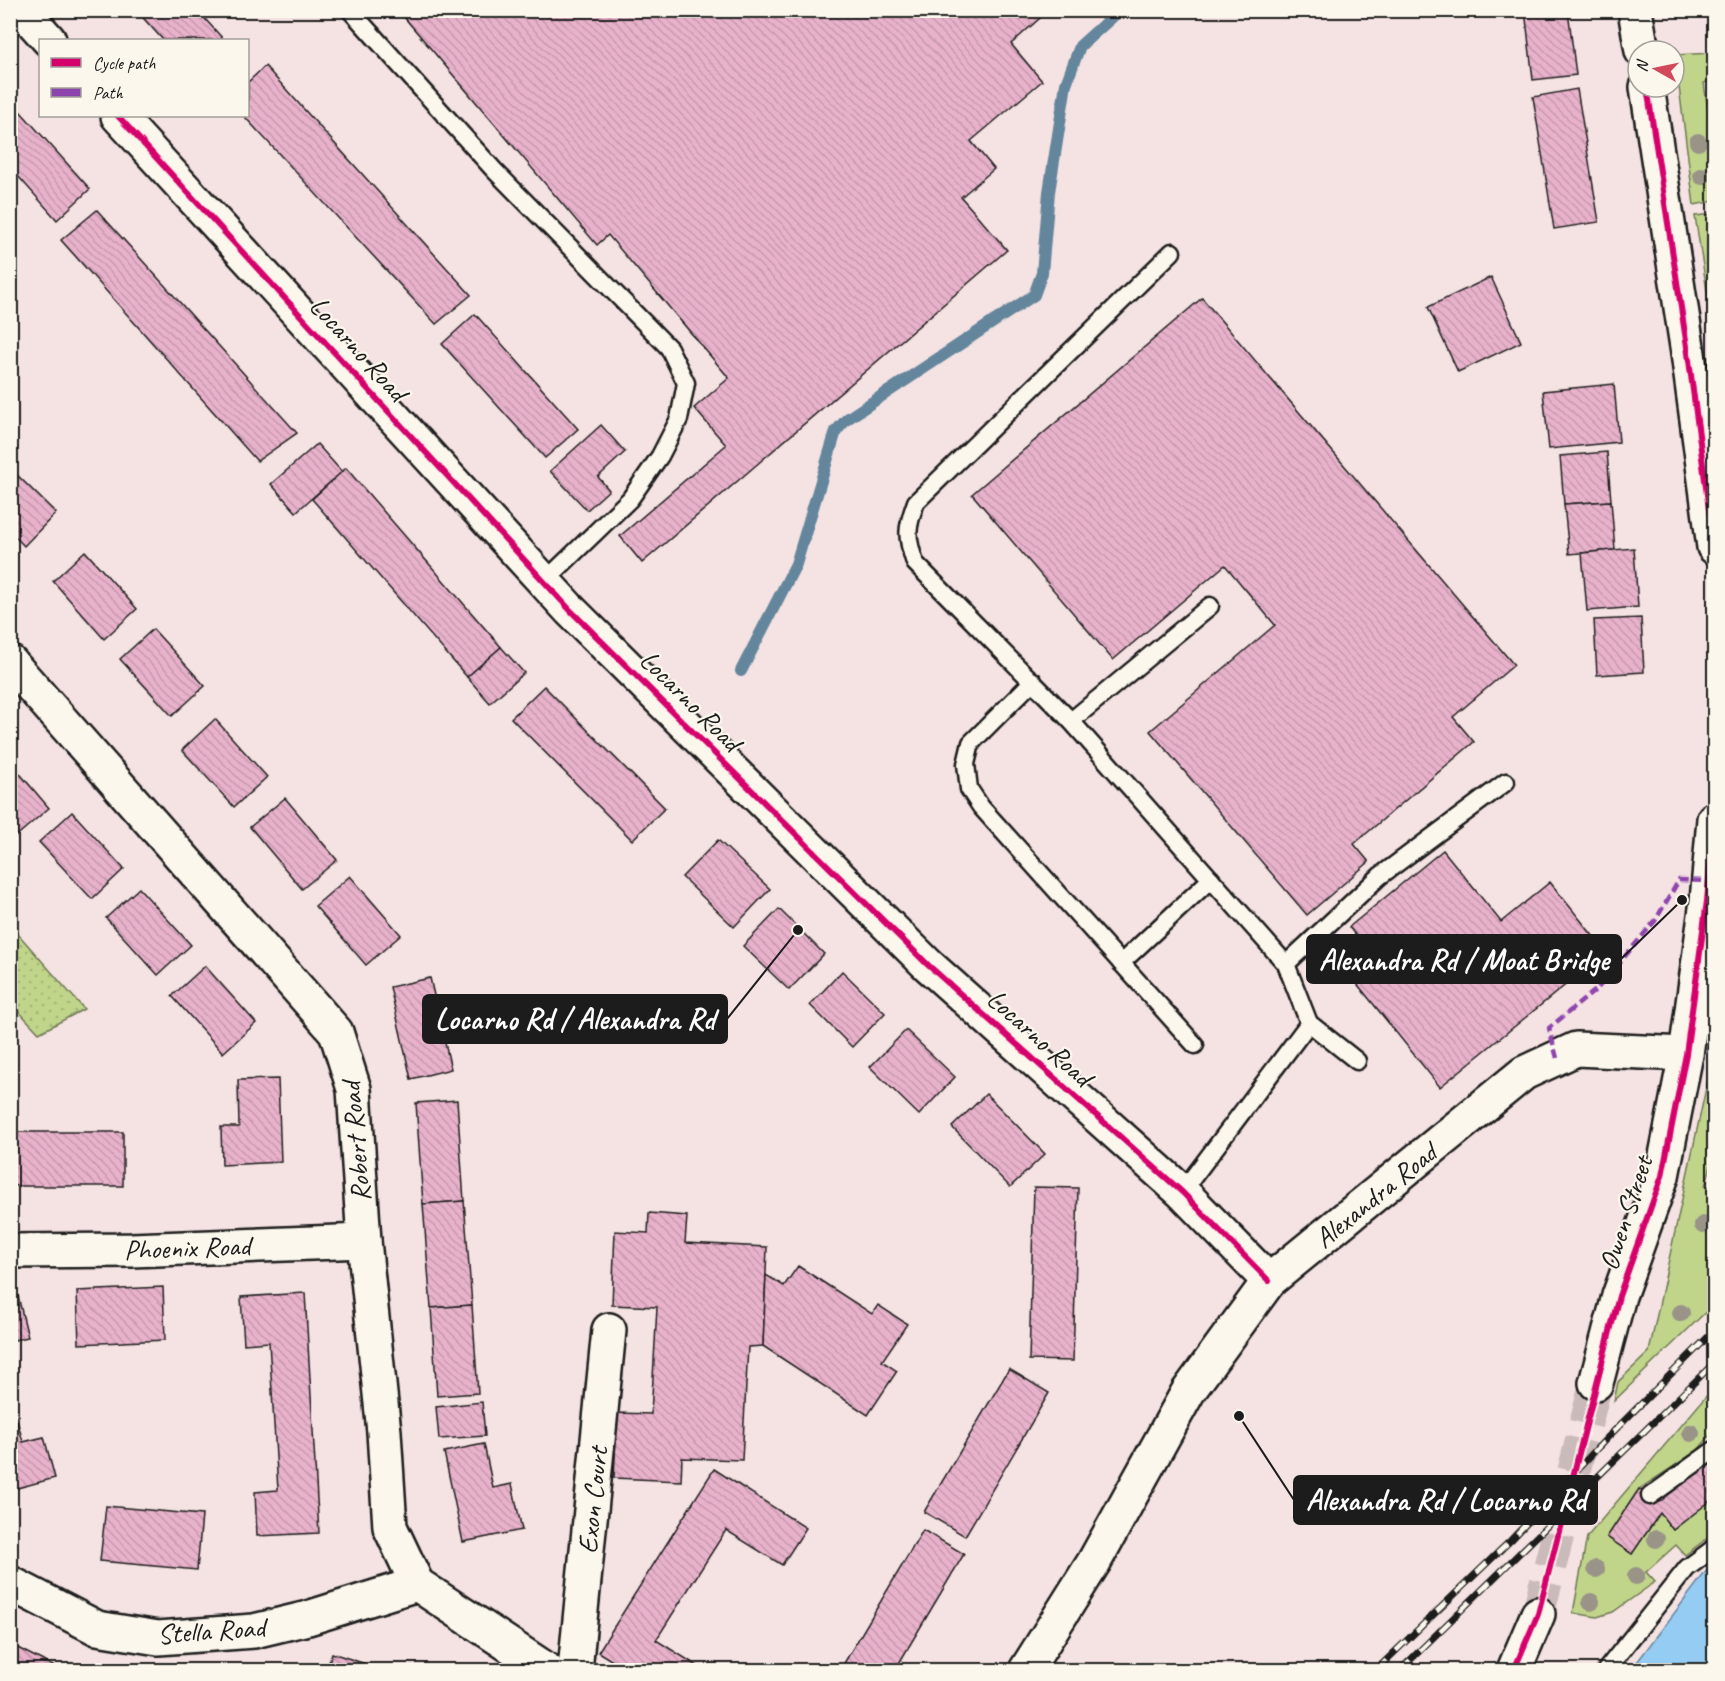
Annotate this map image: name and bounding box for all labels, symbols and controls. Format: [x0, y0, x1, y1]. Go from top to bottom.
legend [39, 39, 249, 117]
north arrow [1626, 39, 1686, 99]
text: Cycle path [93, 52, 156, 74]
text: N [1632, 57, 1653, 73]
text: Path [93, 82, 123, 104]
street label: Locarno Road [302, 289, 418, 411]
street label: Locarno Road [633, 642, 752, 761]
callout: Alexandra Rd / Moat Bridge [1307, 935, 1621, 983]
text: Alexandra Rd / Moat Bridge [1319, 941, 1612, 979]
street label: Locarno Road [980, 981, 1102, 1096]
callout: Locarno Rd / Alexandra Rd [423, 995, 727, 1043]
text: Locarno Rd / Alexandra Rd [435, 1000, 720, 1038]
street label: Robert Road [332, 1077, 378, 1203]
street label: Alexandra Road [1307, 1133, 1447, 1255]
street label: Owen Street [1591, 1149, 1661, 1274]
street label: Phoenix Road [123, 1228, 255, 1267]
street label: Exon Court [570, 1442, 616, 1555]
callout: Alexandra Rd / Locarno Rd [1294, 1476, 1597, 1524]
text: Alexandra Rd / Locarno Rd [1306, 1481, 1591, 1519]
street label: Stella Road [156, 1609, 270, 1652]

